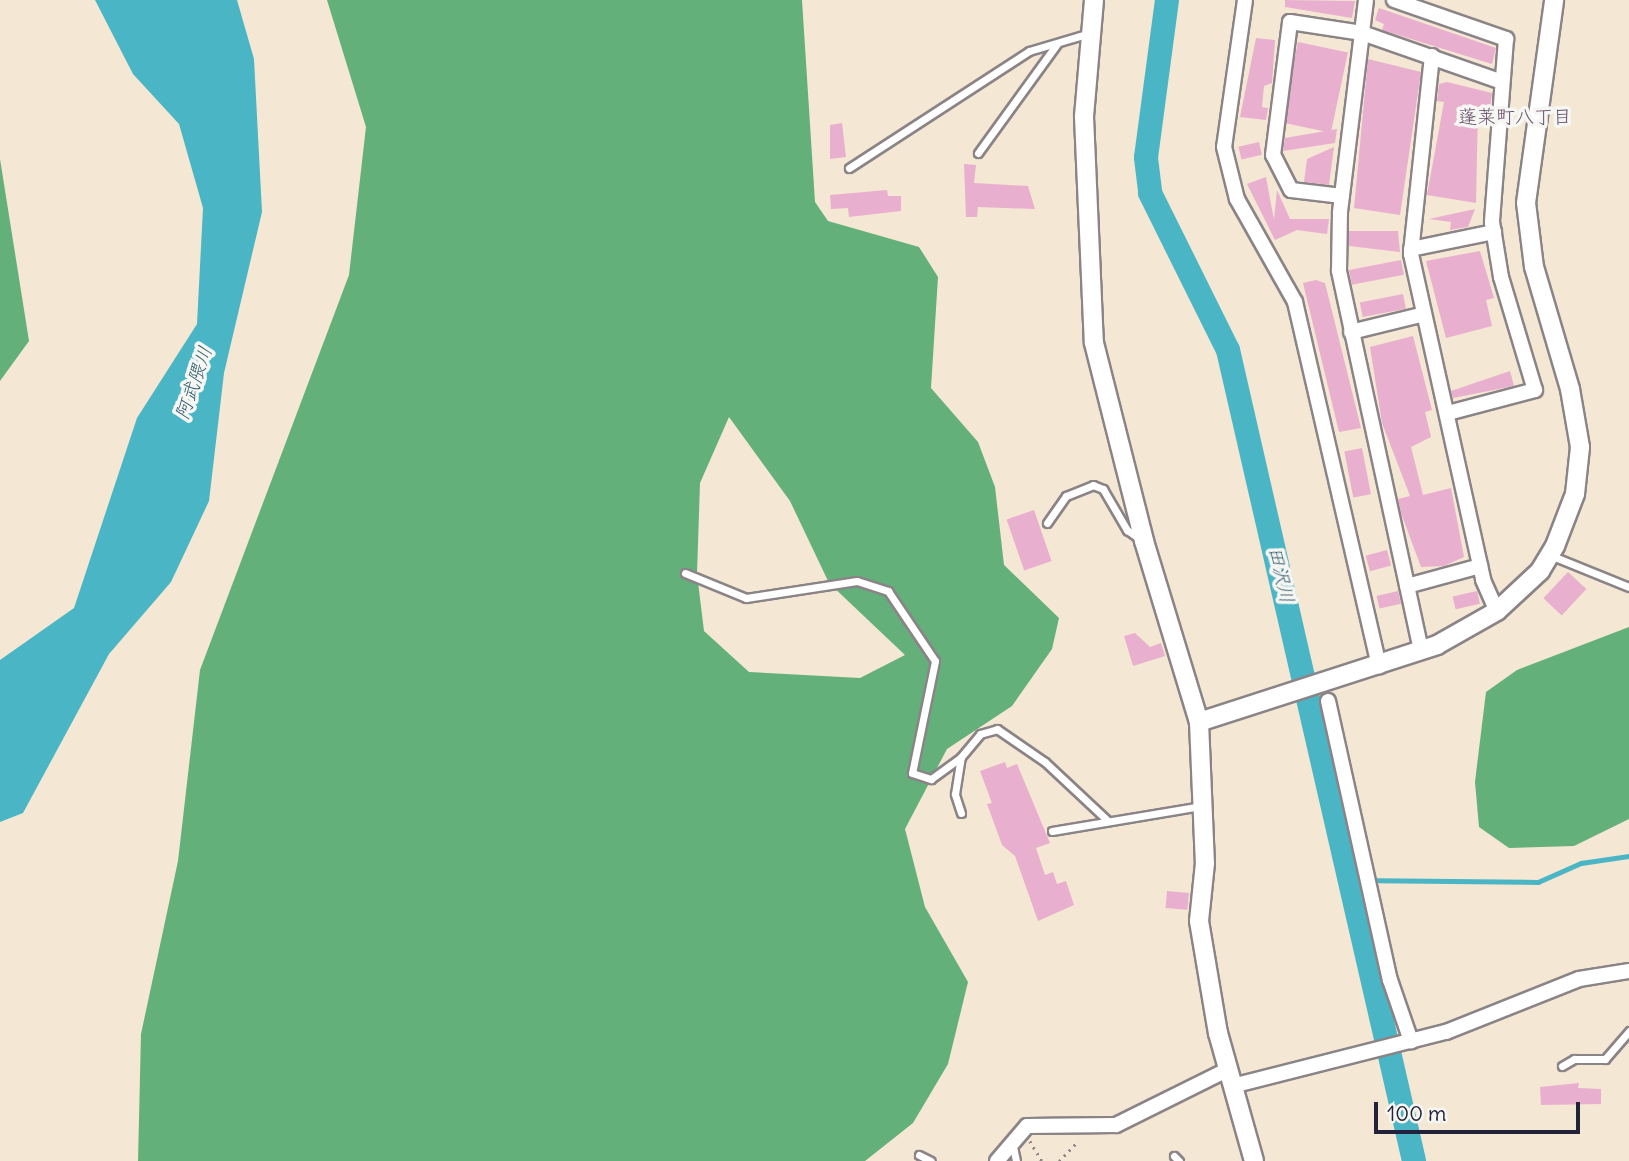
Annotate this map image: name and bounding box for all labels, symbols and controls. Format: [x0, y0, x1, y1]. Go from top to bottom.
district label: 蓬莱町八丁目 [1458, 106, 1572, 128]
water label: 阿武隈川 [171, 343, 217, 423]
water label: 田沢川 [1263, 545, 1299, 605]
scale bar [1377, 1088, 1584, 1132]
text: 100 m [1387, 1100, 1446, 1127]

